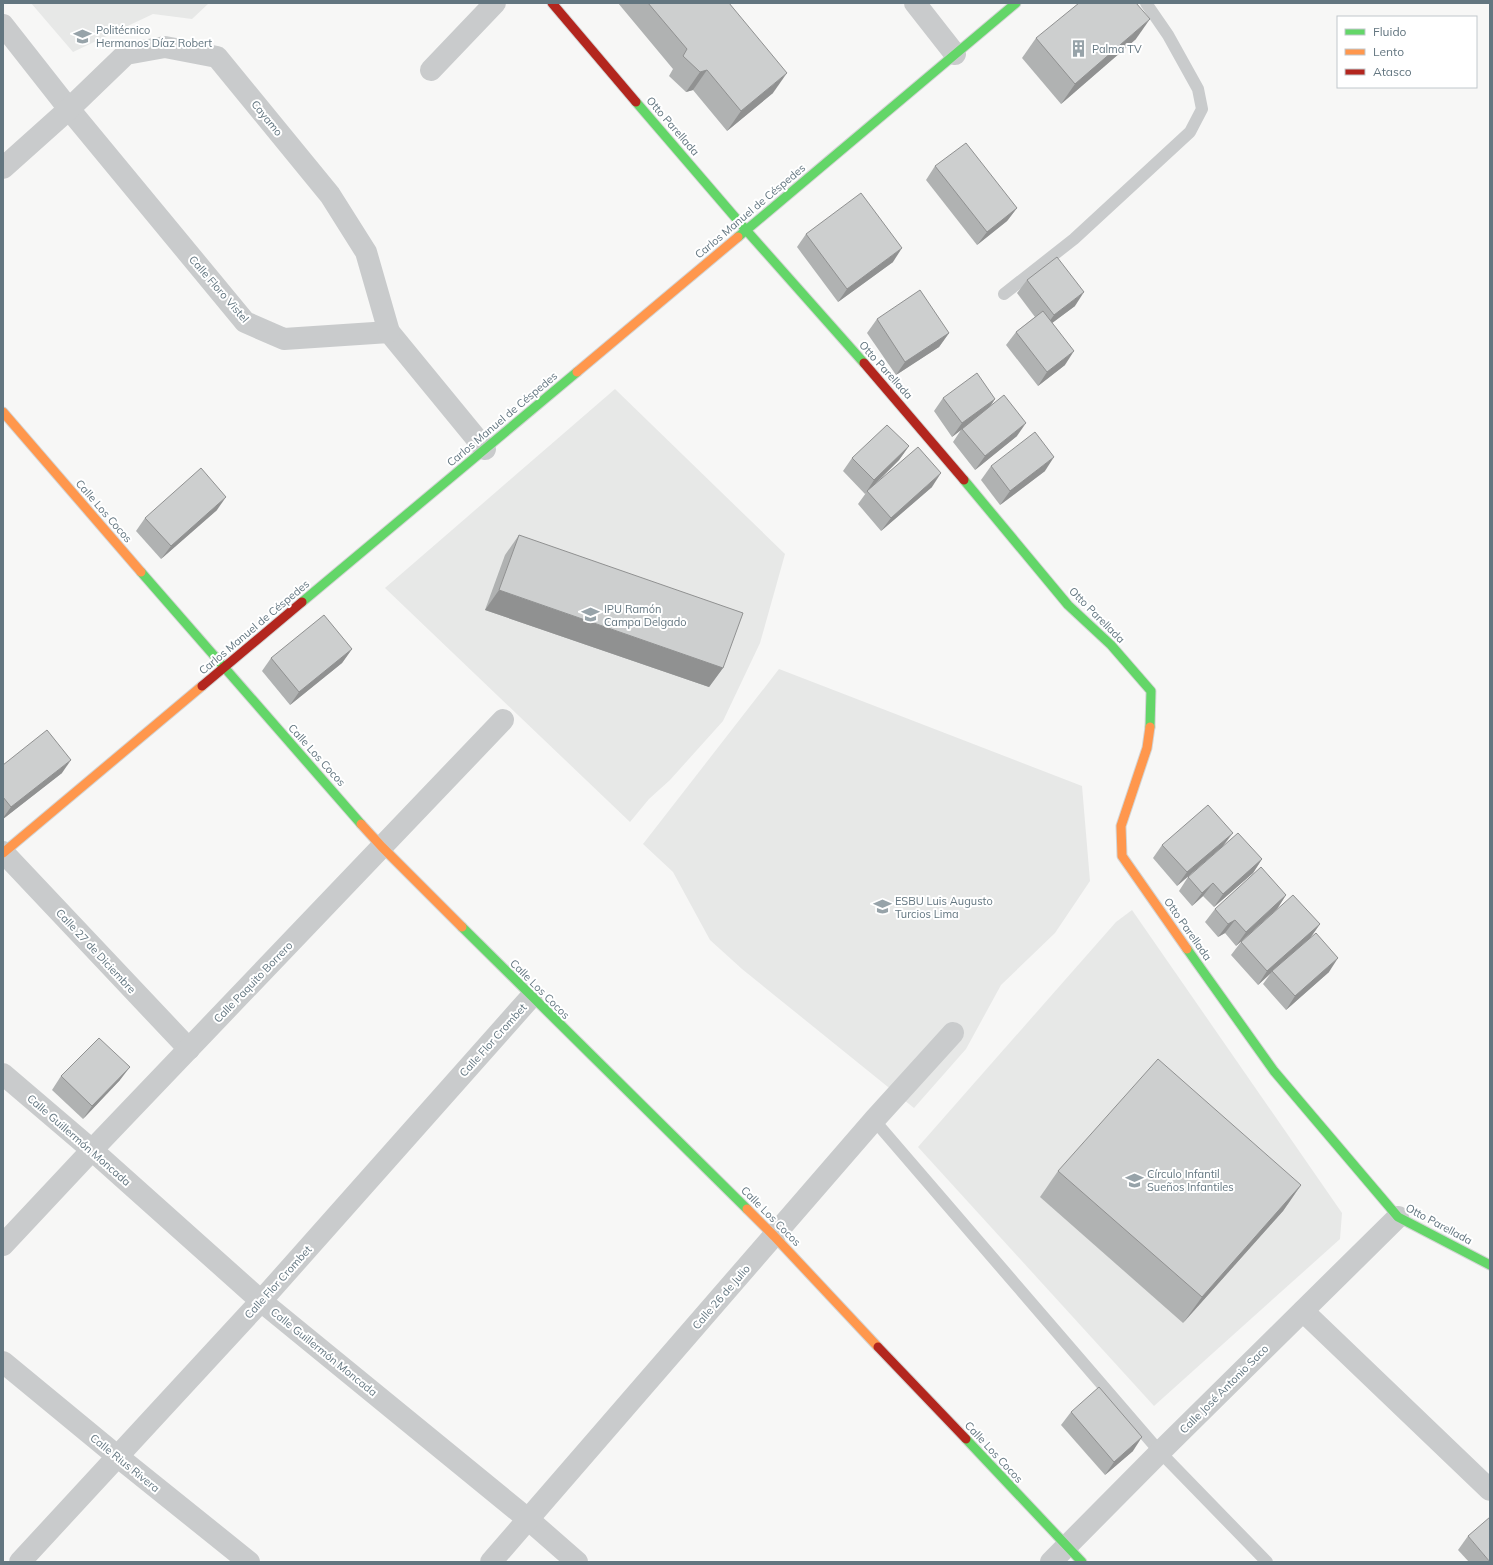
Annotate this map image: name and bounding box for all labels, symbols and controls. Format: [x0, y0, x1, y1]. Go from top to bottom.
legend [1337, 16, 1477, 88]
place label: Politécnico Hermanos Díaz Robert [96, 23, 212, 50]
text: Fluido [1373, 24, 1407, 39]
school or university icon: Politécnico Hermanos Díaz Robert [73, 26, 93, 46]
building icon: Palma TV [1069, 39, 1089, 59]
place label: Palma TV [1092, 42, 1142, 56]
text: Lento [1373, 44, 1404, 59]
text: Atasco [1373, 64, 1412, 79]
street label: Otto Parellada [644, 94, 702, 158]
street label: Cayamo [248, 97, 286, 139]
street label: Carlos Manuel de Céspedes [692, 161, 808, 261]
street label: Calle Floro Vistel [186, 253, 252, 325]
street label: Otto Parellada [856, 338, 916, 402]
street label: Carlos Manuel de Céspedes [444, 369, 560, 469]
street label: Calle Los Cocos [73, 477, 135, 545]
street label: Carlos Manuel de Céspedes [196, 577, 312, 677]
street label: Otto Parellada [1066, 584, 1128, 646]
place label: IPU Ramón Campa Delgado [604, 602, 687, 629]
school or university icon: IPU Ramón Campa Delgado [581, 605, 601, 625]
street label: Calle Los Cocos [285, 721, 349, 789]
place label: ESBU Luis Augusto Turcios Lima [895, 894, 993, 921]
street label: Otto Parellada [1161, 895, 1215, 963]
school or university icon: ESBU Luis Augusto Turcios Lima [872, 897, 892, 917]
street label: Calle 27 de Diciembre [53, 906, 139, 996]
street label: Calle Paquito Borrero [210, 938, 296, 1026]
street label: Calle Los Cocos [507, 956, 573, 1022]
street label: Calle Flor Crombet [456, 1000, 530, 1080]
street label: Calle Guillermón Moncada [24, 1091, 134, 1189]
place label: Círculo Infantil Sueños Infantiles [1147, 1167, 1234, 1194]
school or university icon: Círculo Infantil Sueños Infantiles [1124, 1170, 1144, 1190]
street label: Calle Los Cocos [738, 1183, 804, 1249]
street label: Otto Parellada [1403, 1201, 1475, 1247]
street label: Calle Flor Crombet [241, 1242, 315, 1322]
street label: Calle 26 de Julio [689, 1262, 753, 1332]
street label: Calle Guillermón Moncada [268, 1305, 380, 1399]
street label: Calle José Antonio Saco [1177, 1342, 1271, 1436]
street label: Calle Los Cocos [962, 1418, 1026, 1486]
street label: Calle Rius Rivera [87, 1431, 163, 1495]

